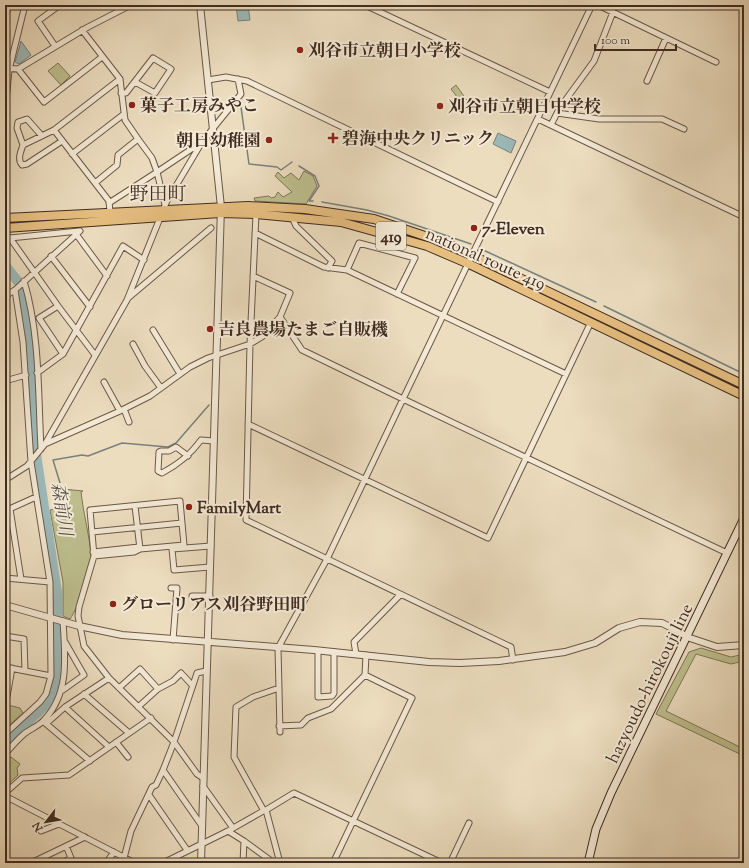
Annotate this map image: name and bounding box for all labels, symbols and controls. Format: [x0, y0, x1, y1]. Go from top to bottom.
scale bar [595, 26, 676, 52]
text: 100 m [601, 32, 630, 50]
place label: 刈谷市立朝日小学校 [308, 40, 461, 64]
marker: 刈谷市立朝日小学校 [295, 45, 305, 55]
place label: 菓子工房みやこ [140, 95, 259, 119]
place label: 刈谷市立朝日中学校 [448, 96, 601, 120]
marker: 菓子工房みやこ [127, 100, 137, 110]
marker: 刈谷市立朝日中学校 [435, 101, 445, 111]
place label: 碧海中央クリニック [342, 128, 494, 152]
place label: 朝日幼稚園 [176, 130, 261, 154]
marker: 碧海中央クリニック [327, 132, 339, 144]
marker: 朝日幼稚園 [264, 135, 274, 145]
district label: 野田町 [129, 182, 187, 209]
place label: 7-Eleven [482, 218, 546, 242]
road number: 419 [376, 222, 406, 250]
street label: national route 419 [421, 223, 549, 297]
marker: 7-Eleven [469, 223, 479, 233]
place label: 吉良農場たまご自販機 [218, 319, 388, 343]
marker: 吉良農場たまご自販機 [205, 324, 215, 334]
water label: 森前川 [43, 481, 77, 540]
place label: FamilyMart [197, 497, 281, 521]
marker: FamilyMart [184, 502, 194, 512]
place label: グローリアス刈谷野田町 [121, 594, 307, 618]
marker: グローリアス刈谷野田町 [108, 599, 118, 609]
street label: hazyoudo-hirokouji line [602, 600, 700, 768]
north arrow [26, 802, 66, 842]
text: N [29, 819, 48, 835]

